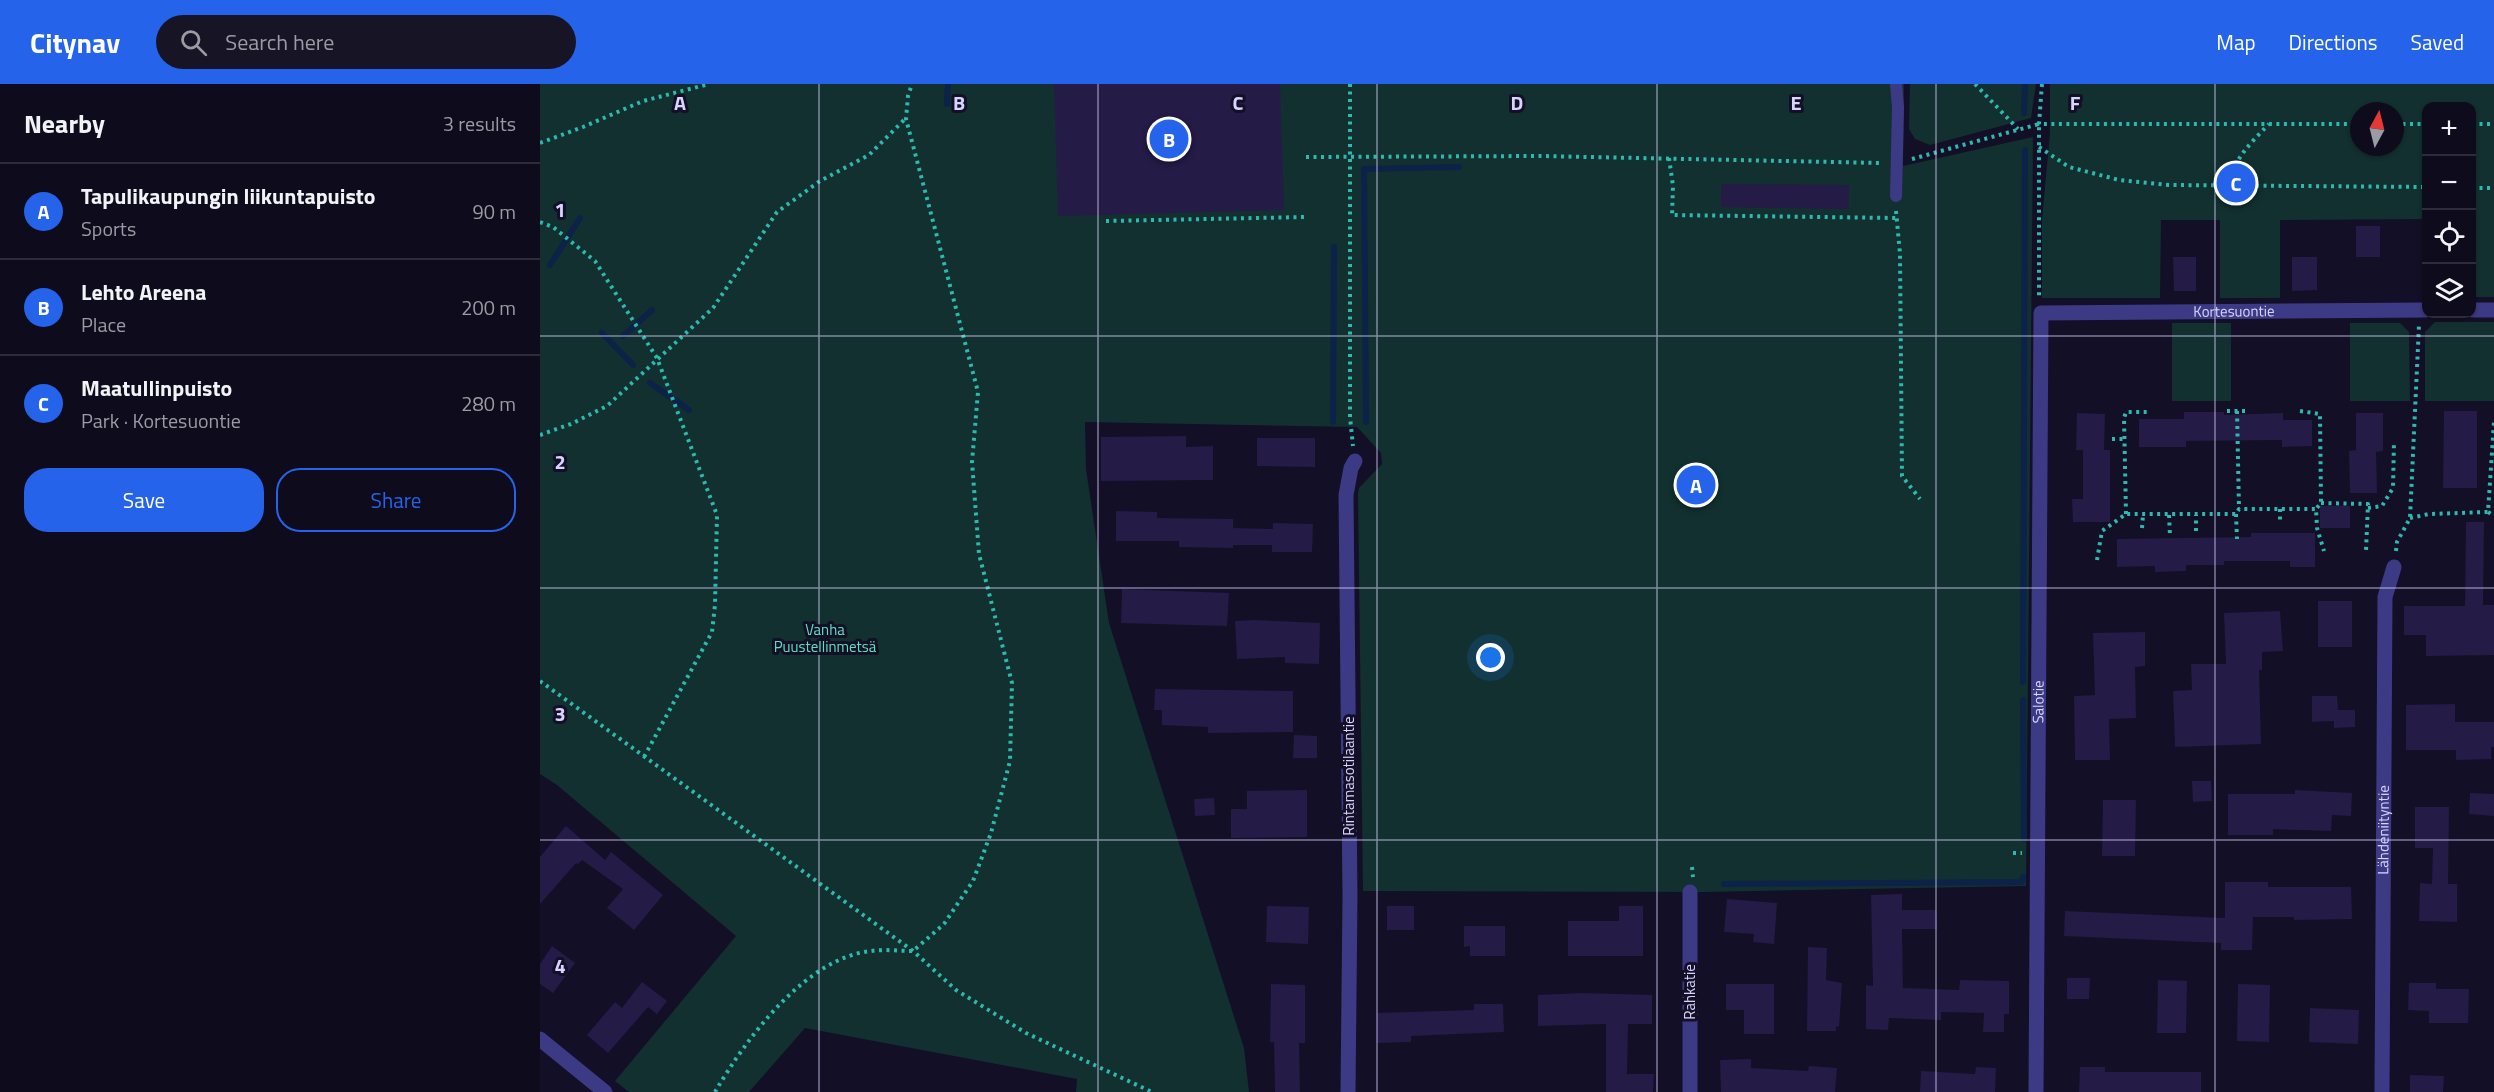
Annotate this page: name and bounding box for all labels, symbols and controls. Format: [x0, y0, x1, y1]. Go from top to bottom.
search box [156, 15, 576, 69]
text: Citynav [30, 21, 120, 64]
text: Search here [225, 25, 334, 59]
icon: search [177, 26, 210, 59]
text: Map [2216, 26, 2256, 58]
text: Directions [2289, 26, 2378, 58]
text: Saved [2411, 26, 2464, 58]
text: A [674, 87, 686, 118]
text: B [953, 87, 965, 118]
text: C [1233, 87, 1244, 118]
text: D [1511, 87, 1523, 118]
text: E [1790, 87, 1802, 118]
text: F [2070, 87, 2081, 118]
north arrow [2350, 102, 2404, 156]
map controls [2422, 102, 2476, 318]
button: + [2422, 102, 2476, 156]
text: Nearby [24, 104, 105, 143]
text: 3 results [443, 108, 516, 139]
pin: B [1150, 116, 1188, 162]
button: − [2422, 156, 2476, 210]
pin: C [2216, 160, 2256, 206]
text: Tapulikaupungin liikuntapuisto [81, 179, 376, 213]
text: 1 [554, 194, 566, 225]
text: A [37, 196, 50, 227]
text: 90 m [472, 196, 516, 227]
button: locate [2422, 210, 2476, 264]
text: Sports [81, 213, 136, 244]
button: layers [2422, 264, 2476, 318]
text: Lehto Areena [81, 275, 207, 309]
text: B [37, 292, 50, 323]
text: 200 m [461, 292, 516, 323]
street label: Kortesuontie [2193, 299, 2275, 323]
text: Place [81, 309, 126, 340]
text: Maatullinpuisto [81, 371, 232, 405]
text: C [38, 388, 49, 419]
text: 280 m [461, 388, 516, 419]
text: Park · Kortesuontie [81, 405, 241, 436]
text: 2 [554, 446, 566, 477]
pin: A [1676, 462, 1716, 508]
button: Save [24, 468, 264, 532]
button: Share [276, 468, 516, 532]
park label: Vanha Puustellinmetsä [774, 618, 877, 658]
your location [1476, 643, 1505, 672]
street label: Salotie [2026, 680, 2050, 724]
text: 3 [554, 698, 566, 729]
street label: Rintamasotilaantie [1337, 716, 1360, 836]
street label: Lähdeniityntie [2371, 785, 2395, 875]
text: 4 [554, 950, 566, 981]
street label: Rahkatie [1678, 964, 1701, 1020]

